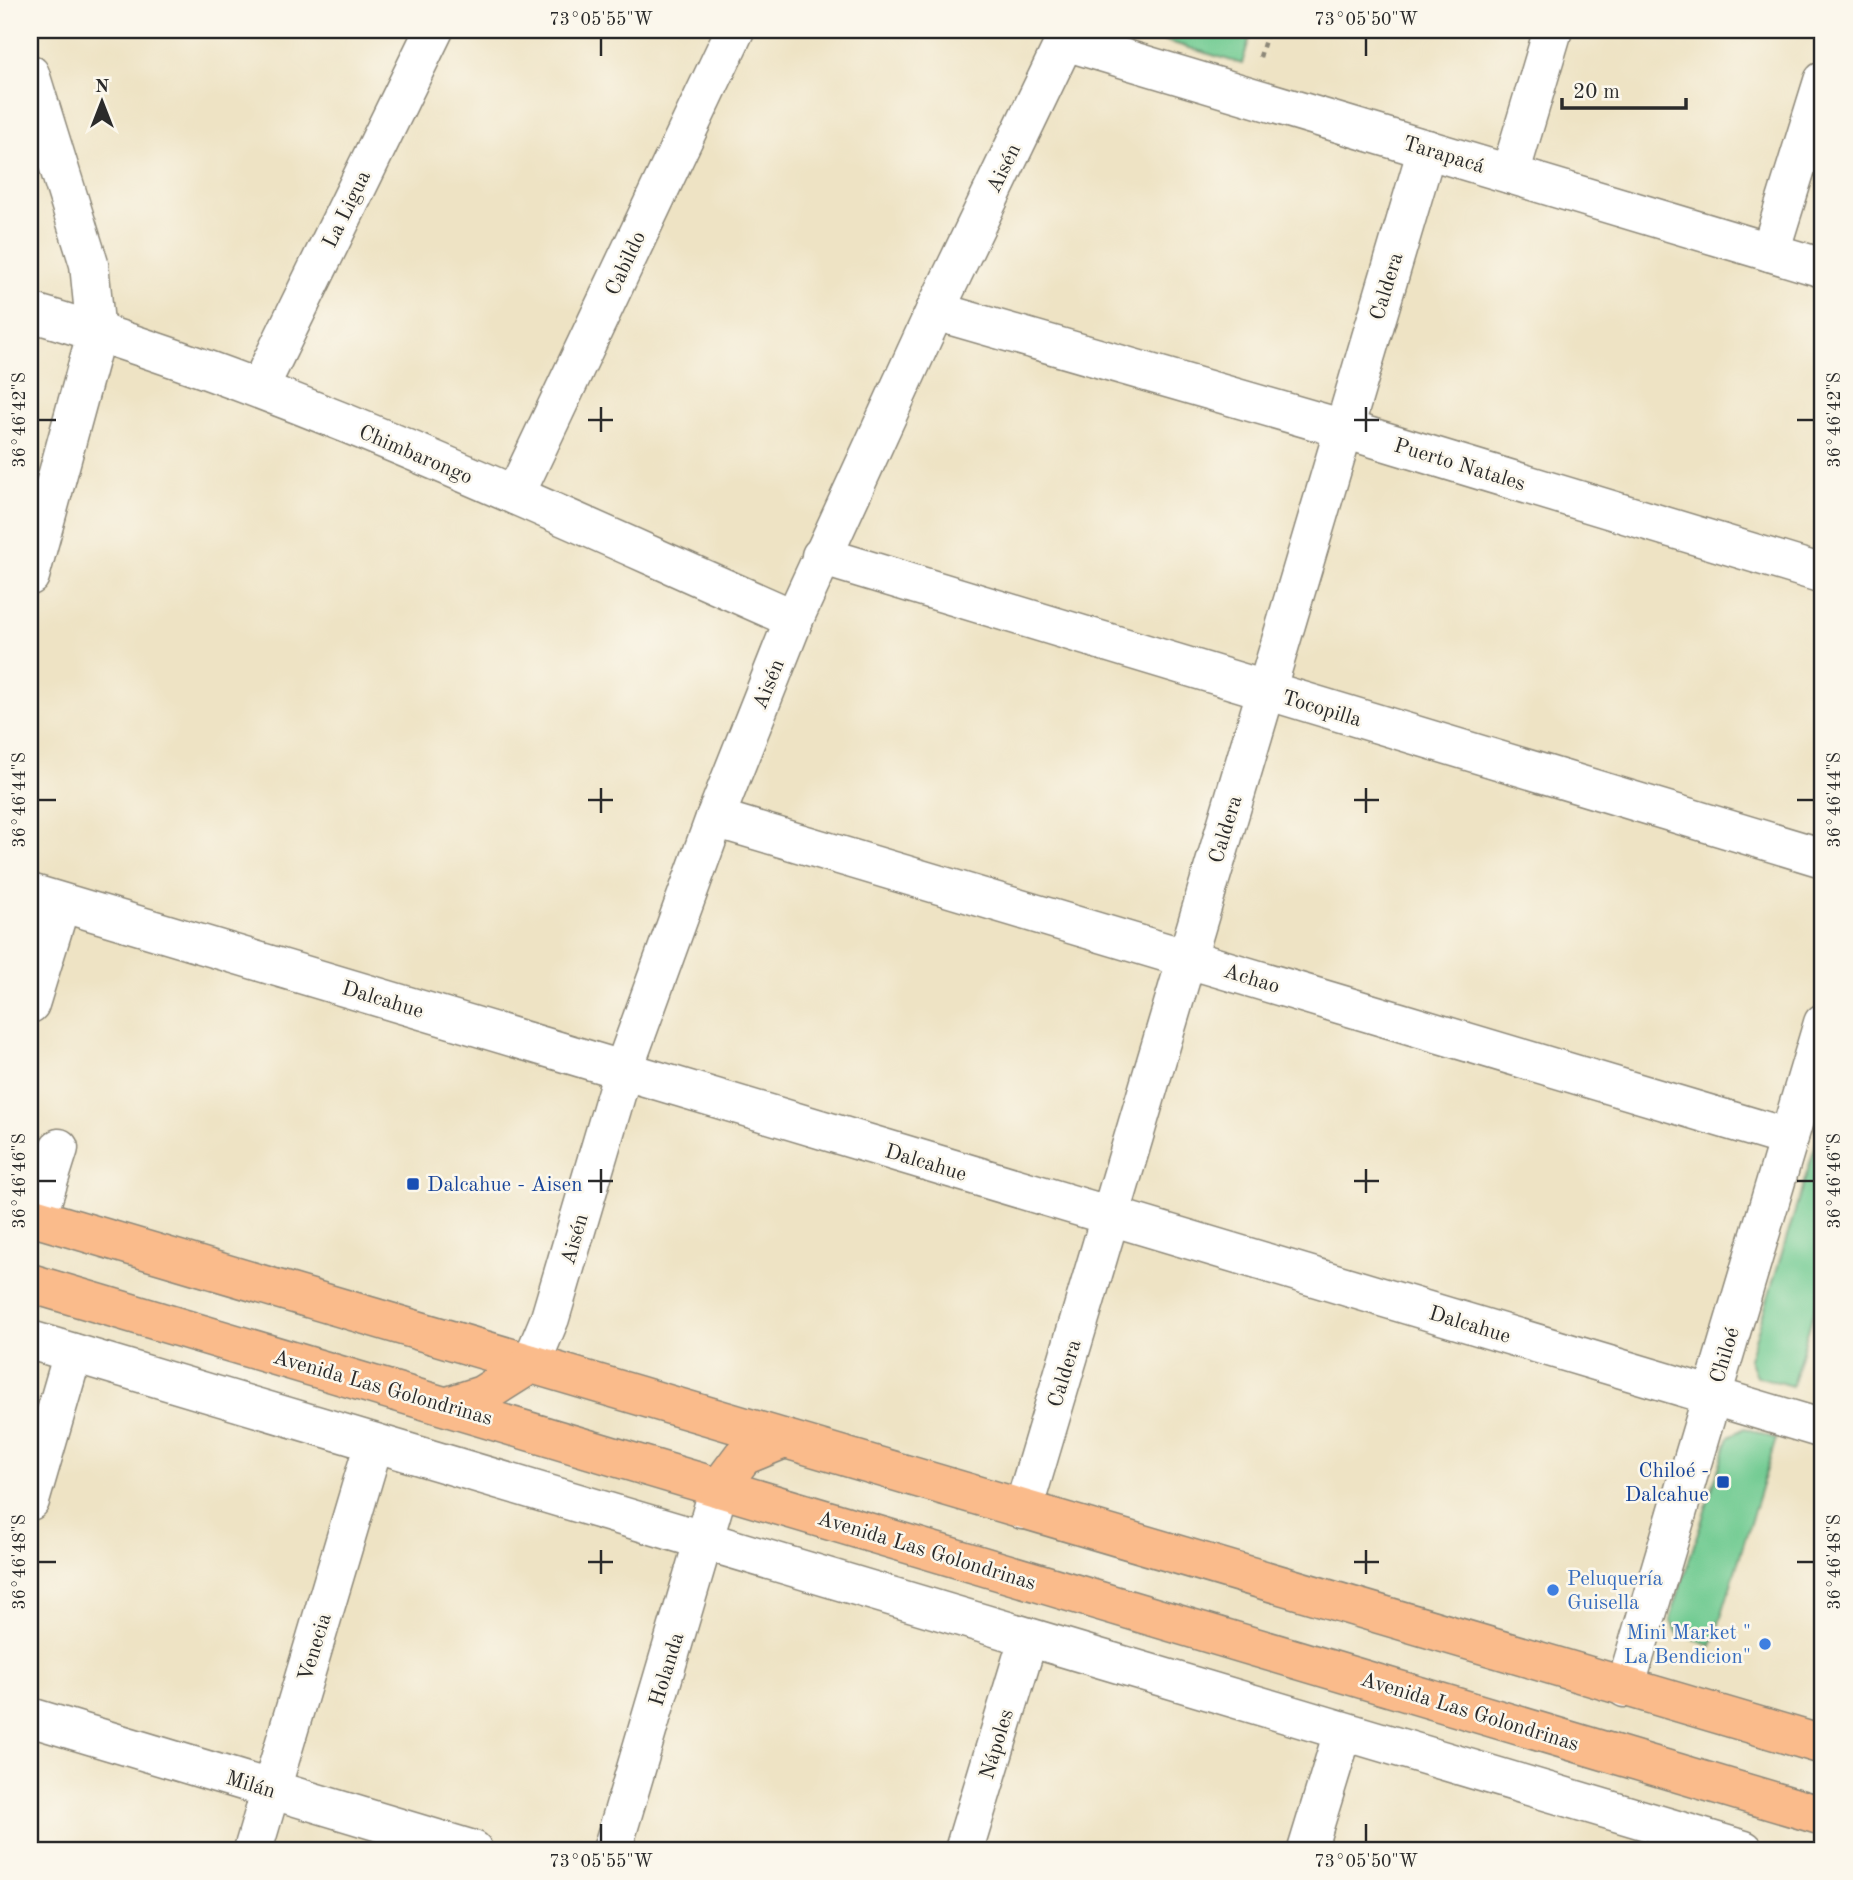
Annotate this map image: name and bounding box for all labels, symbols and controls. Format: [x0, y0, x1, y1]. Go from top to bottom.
text: 73°05'55"W [549, 11, 653, 29]
text: 73°05'50"W [1314, 11, 1418, 29]
north arrow [66, 66, 136, 136]
scale bar [1562, 66, 1687, 110]
text: N [95, 78, 110, 97]
text: 20 m [1573, 82, 1620, 103]
street label: Tarapacá [1400, 133, 1487, 178]
street label: Aisén [984, 141, 1025, 197]
street label: La Ligua [320, 168, 375, 252]
street label: Cabildo [602, 228, 650, 299]
street label: Caldera [1367, 250, 1408, 323]
text: 36°46'42"S [11, 372, 29, 468]
text: 36°46'42"S [1826, 372, 1844, 468]
street label: Chimbarongo [356, 422, 475, 489]
street label: Puerto Natales [1391, 435, 1528, 495]
street label: Aisén [750, 657, 789, 713]
street label: Tocopilla [1279, 687, 1364, 731]
text: 36°46'44"S [11, 752, 29, 848]
text: 36°46'44"S [1826, 752, 1844, 848]
street label: Caldera [1206, 793, 1247, 866]
street label: Achao [1221, 961, 1282, 998]
street label: Dalcahue [339, 978, 426, 1023]
text: 36°46'46"S [11, 1133, 29, 1229]
text: 36°46'46"S [1826, 1133, 1844, 1229]
street label: Dalcahue [882, 1141, 969, 1186]
place label: Dalcahue - Aisen [427, 1175, 583, 1196]
marker: Dalcahue - Aisen [405, 1176, 421, 1192]
street label: Aisén [558, 1212, 593, 1267]
street label: Dalcahue [1426, 1303, 1513, 1348]
street label: Chiloé [1707, 1325, 1744, 1386]
street label: Caldera [1045, 1337, 1086, 1410]
street label: Avenida Las Golondrinas [270, 1347, 495, 1430]
place label: Chiloé - Dalcahue [1625, 1461, 1709, 1506]
marker: Chiloé - Dalcahue [1715, 1474, 1731, 1490]
street label: Avenida Las Golondrinas [815, 1508, 1038, 1595]
text: 36°46'48"S [11, 1514, 29, 1610]
text: 36°46'48"S [1826, 1514, 1844, 1610]
place label: Peluquería Guisella [1567, 1569, 1663, 1614]
marker: Peluquería Guisella [1545, 1582, 1561, 1598]
street label: Venecia [295, 1611, 336, 1684]
place label: Mini Market " La Bendicion" [1624, 1623, 1751, 1668]
street label: Holanda [646, 1630, 689, 1709]
marker: Mini Market " La Bendicion" [1757, 1636, 1773, 1652]
street label: Avenida Las Golondrinas [1358, 1669, 1581, 1756]
street label: Nápoles [977, 1707, 1018, 1782]
street label: Milán [223, 1768, 278, 1803]
text: 73°05'55"W [549, 1853, 653, 1871]
text: 73°05'50"W [1314, 1853, 1418, 1871]

